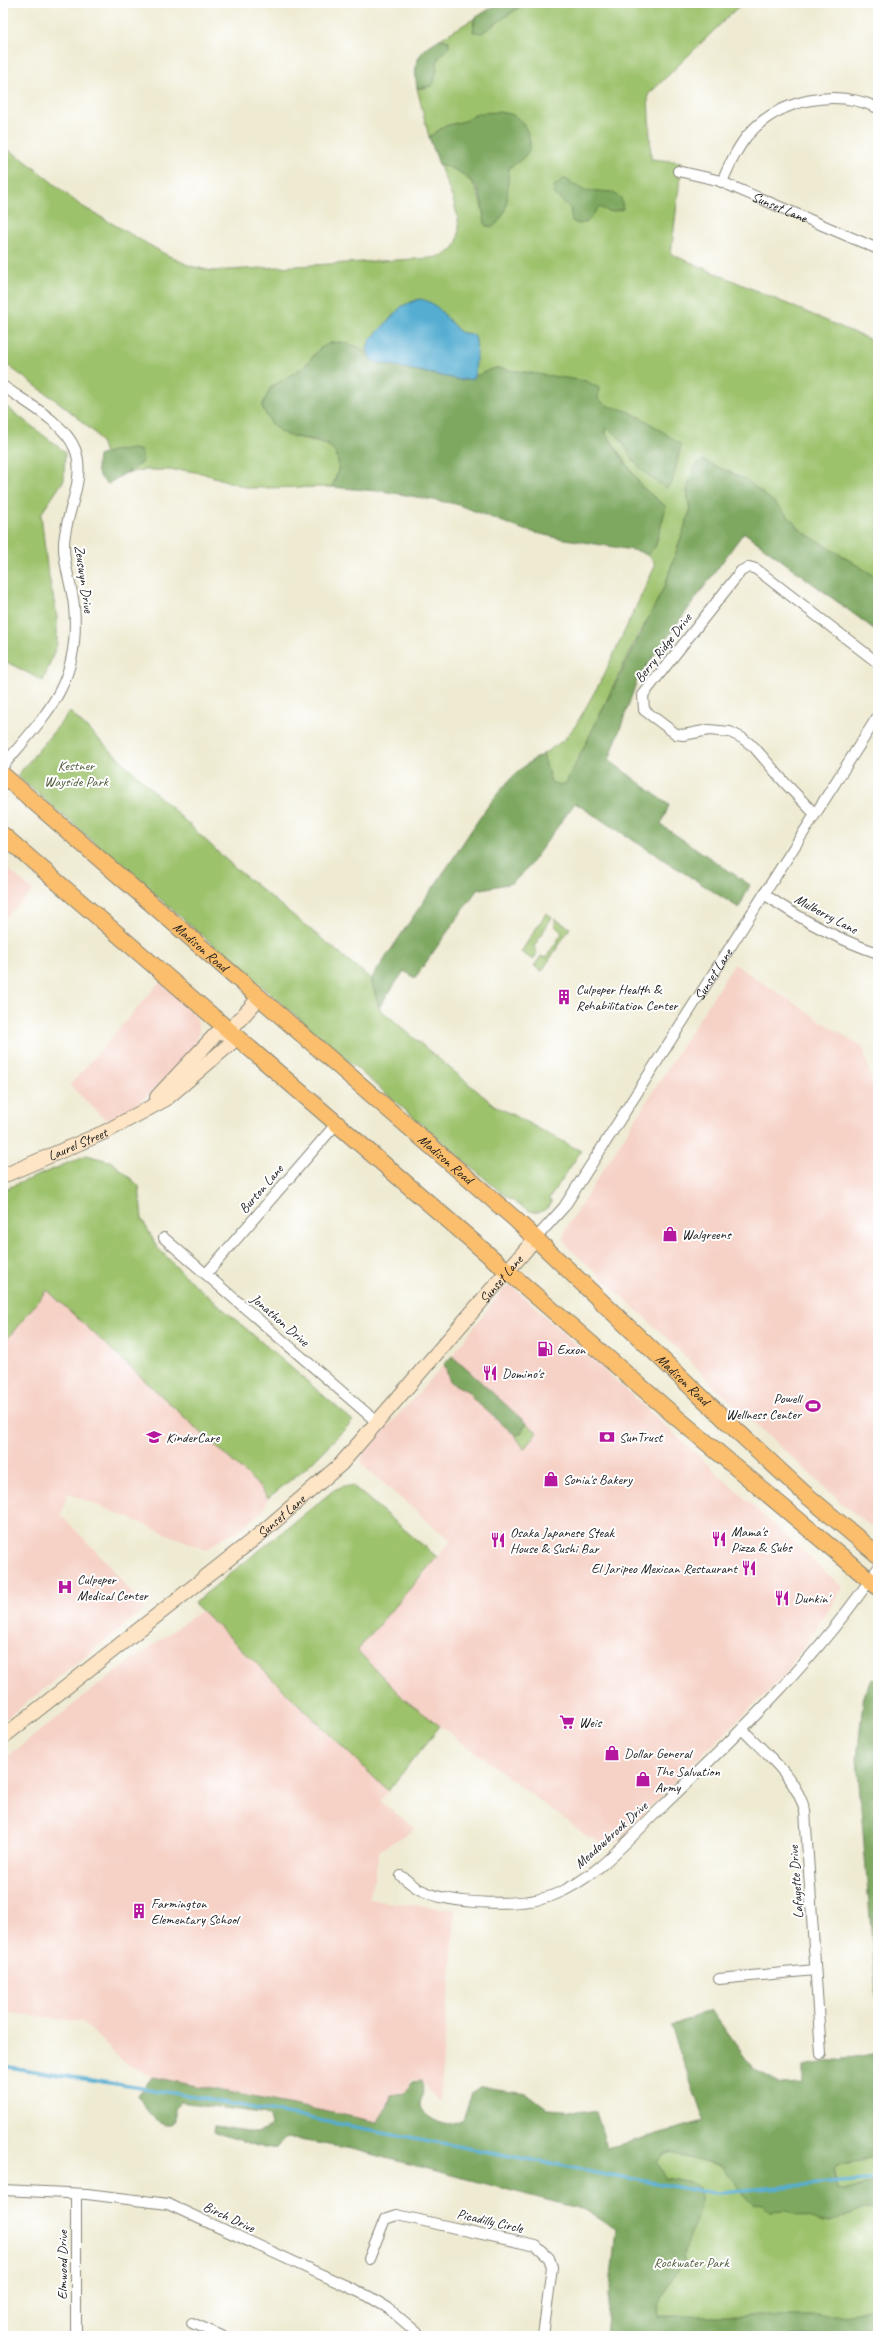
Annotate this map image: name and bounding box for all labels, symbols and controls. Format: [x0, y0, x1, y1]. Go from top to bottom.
street label: Sunset Lane [749, 188, 811, 227]
street label: Zeuswyn Drive [71, 544, 97, 615]
street label: Berry Ridge Drive [631, 609, 696, 686]
park label: Kestner Wayside Park [44, 757, 109, 790]
street label: Mulberry Lane [792, 890, 862, 938]
street label: Madison Road [170, 918, 234, 977]
street label: Sunset Lane [690, 944, 736, 1003]
place label: Culpeper Health & Rehabilitation Center [576, 981, 679, 1014]
building icon: Culpeper Health & Rehabilitation Center [555, 988, 573, 1006]
street label: Laurel Street [45, 1123, 111, 1164]
street label: Madison Road [415, 1130, 479, 1189]
street label: Burton Lane [235, 1160, 288, 1217]
shop icon: Walgreens [661, 1225, 679, 1243]
place label: Walgreens [682, 1226, 732, 1243]
street label: Sunset Lane [475, 1250, 527, 1306]
street label: Jonathon Drive [247, 1289, 314, 1351]
fuel station icon: Exxon [536, 1340, 554, 1358]
place label: Exxon [557, 1341, 586, 1358]
street label: Madison Road [653, 1350, 715, 1410]
restaurant icon: Domino's [481, 1364, 499, 1382]
place label: Domino's [502, 1365, 545, 1382]
place label: Powell Wellness Center [726, 1390, 804, 1423]
sports icon: Powell Wellness Center [804, 1397, 822, 1415]
school or university icon: KinderCare [145, 1428, 163, 1446]
bank icon: SunTrust [598, 1428, 616, 1446]
place label: KinderCare [166, 1429, 221, 1446]
place label: SunTrust [619, 1429, 664, 1446]
shop icon: Sonia's Bakery [542, 1470, 560, 1488]
place label: Sonia's Bakery [563, 1471, 633, 1488]
street label: Sunset Lane [253, 1490, 309, 1541]
place label: Mama's Pizza & Subs [731, 1523, 793, 1556]
place label: Osaka Japanese Steak House & Sushi Bar [510, 1524, 616, 1557]
restaurant icon: Mama's Pizza & Subs [710, 1530, 728, 1548]
restaurant icon: Osaka Japanese Steak House & Sushi Bar [489, 1531, 507, 1549]
restaurant icon: El Jaripeo Mexican Restaurant [740, 1559, 758, 1577]
place label: El Jaripeo Mexican Restaurant [591, 1560, 738, 1577]
place label: Culpeper Medical Center [77, 1571, 149, 1604]
hospital icon: Culpeper Medical Center [56, 1578, 74, 1596]
restaurant icon: Dunkin' [773, 1589, 791, 1607]
place label: Dunkin' [794, 1590, 833, 1607]
supermarket icon: Weis [558, 1713, 576, 1731]
place label: Weis [579, 1714, 602, 1731]
shop icon: Dollar General [603, 1744, 621, 1762]
place label: Dollar General [624, 1745, 694, 1762]
place label: The Salvation Army [655, 1763, 721, 1796]
shop icon: The Salvation Army [634, 1770, 652, 1788]
street label: Meadowbrook Drive [571, 1797, 652, 1872]
street label: Lafayette Drive [785, 1843, 807, 1919]
place label: Farmington Elementary School [151, 1895, 241, 1928]
building icon: Farmington Elementary School [130, 1902, 148, 1920]
street label: Birch Drive [201, 2198, 259, 2237]
street label: Picadilly Circle [455, 2205, 526, 2237]
street label: Elmwood Drive [54, 2229, 71, 2300]
park label: Rockwater Park [653, 2254, 730, 2271]

